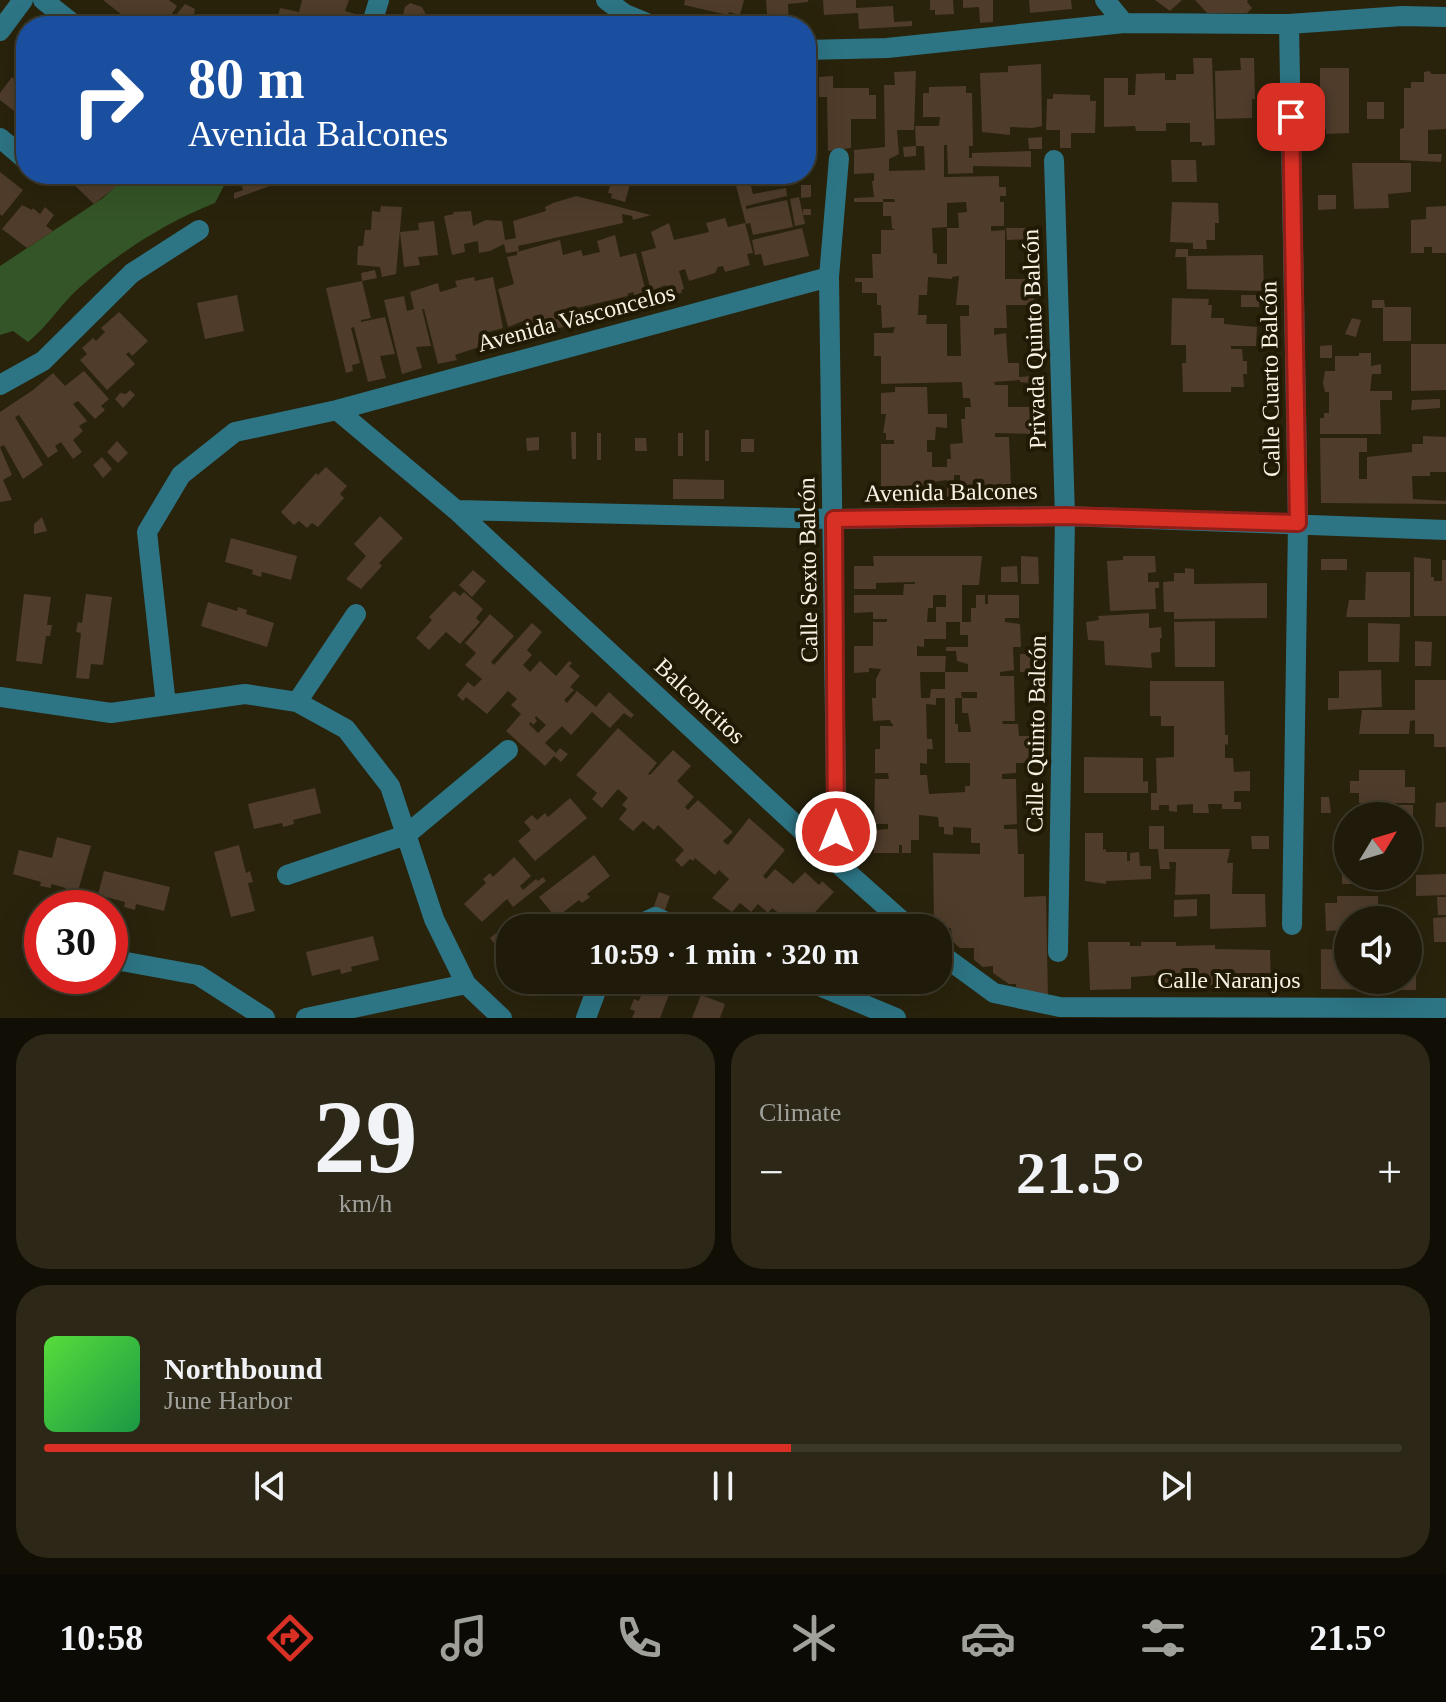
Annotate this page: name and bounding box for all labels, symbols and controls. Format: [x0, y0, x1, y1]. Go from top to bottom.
icon: right [56, 48, 160, 152]
text: 80 m [188, 48, 305, 110]
pin [1257, 83, 1325, 151]
icon: arrive [1269, 95, 1313, 139]
text: Avenida Balcones [188, 114, 448, 154]
street label: Privada Quinto Balcón [1017, 229, 1051, 449]
street label: Avenida Vasconcelos [474, 279, 678, 357]
street label: Calle Cuarto Balcón [1255, 281, 1285, 477]
street label: Calle Sexto Balcón [793, 477, 823, 663]
street label: Avenida Balcones [864, 477, 1038, 507]
street label: Calle Quinto Balcón [1021, 635, 1051, 833]
street label: Balconcitos [650, 653, 750, 749]
position arrow [794, 790, 878, 874]
north arrow [1334, 802, 1422, 890]
map controls [1334, 802, 1422, 994]
speed limit sign: 30 [24, 890, 128, 994]
button: sound [1334, 906, 1422, 994]
text: 10:59 · 1 min · 320 m [589, 937, 859, 970]
street label: Calle Naranjos [1157, 967, 1301, 993]
text: 29 [314, 1079, 418, 1194]
text: Climate [759, 1098, 841, 1127]
text: 21.5° [1016, 1140, 1145, 1206]
text: − [759, 1148, 784, 1197]
text: + [1377, 1148, 1402, 1197]
text: km/h [339, 1189, 392, 1218]
text: Northbound [164, 1352, 322, 1385]
text: June Harbor [164, 1386, 292, 1415]
icon: previous [248, 1464, 292, 1508]
icon: pause [701, 1464, 745, 1508]
icon: next [1154, 1464, 1198, 1508]
icon: directions [262, 1610, 318, 1666]
icon: music [436, 1610, 492, 1666]
icon: phone [611, 1610, 667, 1666]
icon: climate [786, 1610, 842, 1666]
icon: car [960, 1610, 1016, 1666]
icon: filters [1135, 1610, 1191, 1666]
text: 10:58 [59, 1618, 143, 1658]
text: 21.5° [1309, 1618, 1387, 1658]

